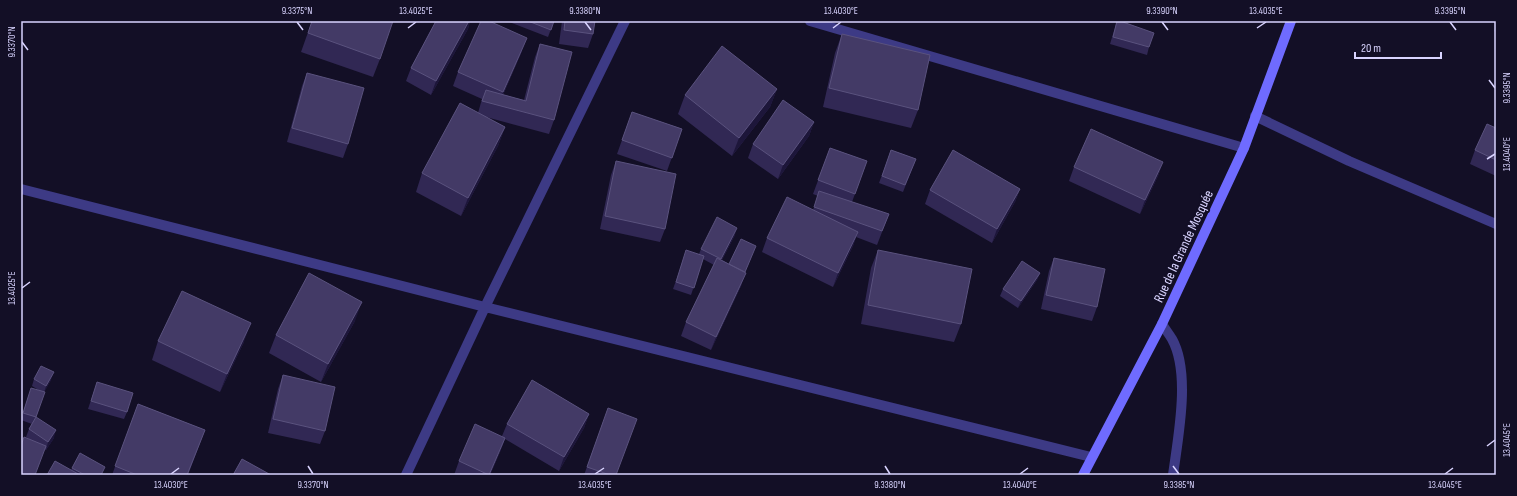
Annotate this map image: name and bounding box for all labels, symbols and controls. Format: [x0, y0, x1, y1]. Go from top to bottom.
text: 9.3375°N [282, 5, 312, 17]
text: 13.4025°E [399, 5, 433, 17]
text: 9.3380°N [569, 5, 601, 17]
text: 13.4030°E [824, 5, 858, 17]
text: 9.3390°N [1146, 5, 1178, 17]
text: 13.4035°E [1249, 5, 1283, 17]
text: 9.3395°N [1435, 5, 1466, 17]
text: 9.3370°N [6, 27, 18, 57]
scale bar [1355, 34, 1441, 60]
text: 20 m [1361, 41, 1381, 56]
text: 9.3395°N [1501, 73, 1513, 104]
text: 13.4040°E [1501, 137, 1513, 171]
street label: Rue de la Grande Mosquée [1150, 187, 1217, 305]
text: 13.4025°E [6, 271, 18, 305]
text: 13.4045°E [1501, 423, 1513, 457]
text: 13.4030°E [154, 479, 188, 491]
text: 9.3370°N [298, 479, 328, 491]
text: 13.4035°E [578, 479, 612, 491]
text: 9.3380°N [874, 479, 906, 491]
text: 13.4040°E [1003, 479, 1037, 491]
text: 9.3385°N [1164, 479, 1194, 491]
text: 13.4045°E [1428, 479, 1462, 491]

